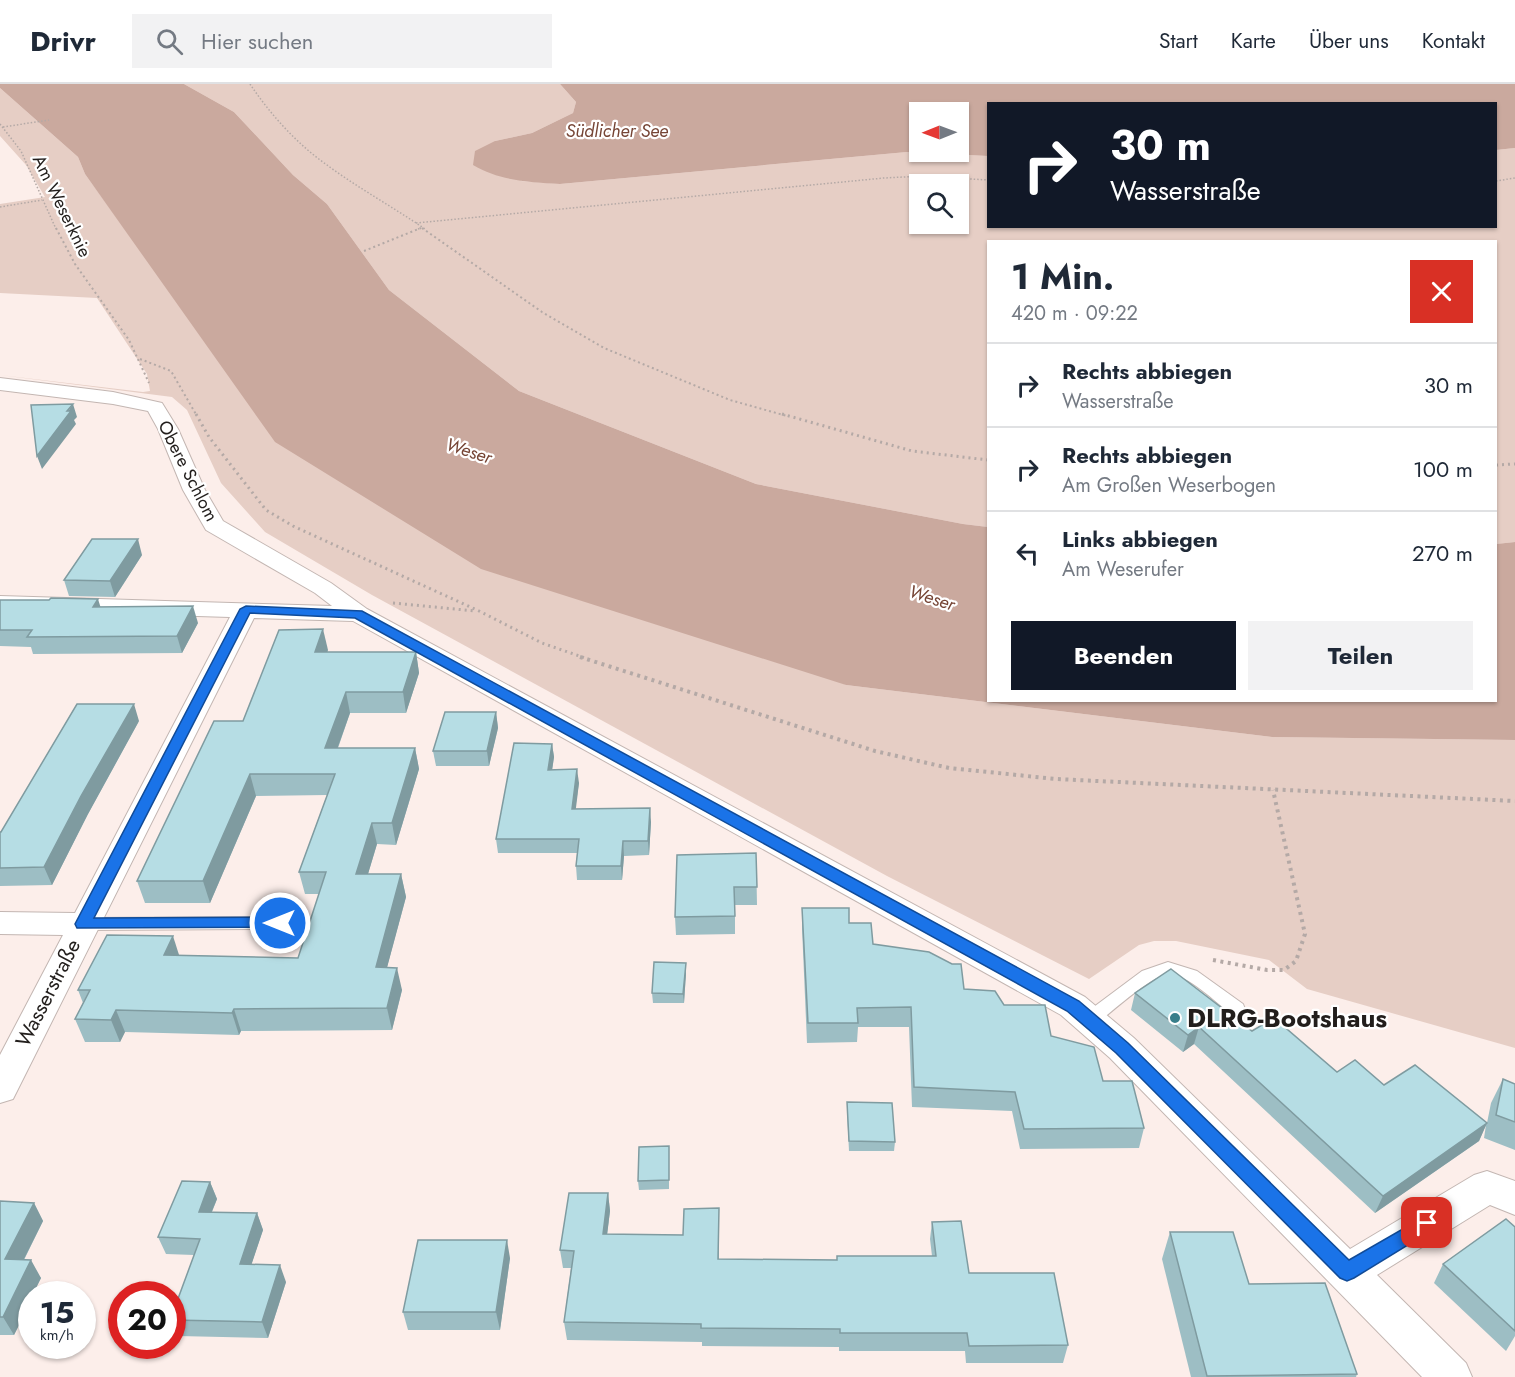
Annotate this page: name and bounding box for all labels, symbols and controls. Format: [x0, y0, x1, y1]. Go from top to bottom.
search box [132, 14, 552, 68]
text: Drivr [30, 21, 96, 62]
icon: search [153, 25, 186, 58]
text: Hier suchen [201, 25, 313, 57]
text: Start [1159, 26, 1198, 56]
text: Karte [1231, 26, 1276, 56]
text: Über uns [1309, 26, 1389, 56]
text: Kontakt [1422, 26, 1485, 56]
north arrow [909, 102, 969, 162]
map controls [909, 102, 969, 234]
text: 30 m [1110, 115, 1211, 176]
water label: Südlicher See [566, 118, 668, 144]
icon: right [1011, 126, 1089, 204]
street label: Am Weserknie [26, 150, 98, 262]
text: Wasserstraße [1110, 171, 1261, 210]
button: search [909, 174, 969, 234]
text: 1 Min. [1011, 250, 1114, 302]
button: close [1410, 260, 1473, 323]
text: 420 m · 09:22 [1011, 299, 1138, 328]
text: Rechts abbiegen [1062, 355, 1232, 387]
icon: right [1011, 369, 1044, 402]
text: 30 m [1424, 369, 1473, 401]
text: Wasserstraße [1062, 387, 1174, 416]
street label: Obere Schlom [151, 416, 225, 526]
water label: Weser [443, 431, 496, 471]
text: Rechts abbiegen [1062, 439, 1232, 471]
icon: right [1011, 453, 1044, 486]
text: 100 m [1413, 453, 1473, 485]
text: Am Großen Weserbogen [1062, 471, 1276, 500]
text: Links abbiegen [1062, 523, 1218, 555]
icon: left [1011, 537, 1044, 570]
text: 270 m [1412, 537, 1473, 569]
text: Am Weserufer [1062, 555, 1184, 584]
water label: Weser [906, 578, 959, 618]
button: Beenden [1011, 621, 1236, 690]
button: Teilen [1248, 621, 1473, 690]
position arrow [248, 891, 312, 955]
street label: Wasserstraße [8, 934, 88, 1052]
place label: DLRG-Bootshaus [1187, 999, 1387, 1037]
marker: DLRG-Bootshaus [1168, 1011, 1182, 1025]
pin [1401, 1197, 1452, 1248]
icon: arrive [1410, 1206, 1443, 1239]
speed limit sign: 20 [108, 1281, 186, 1359]
text: 15 [40, 1291, 74, 1334]
text: km/h [40, 1324, 74, 1346]

